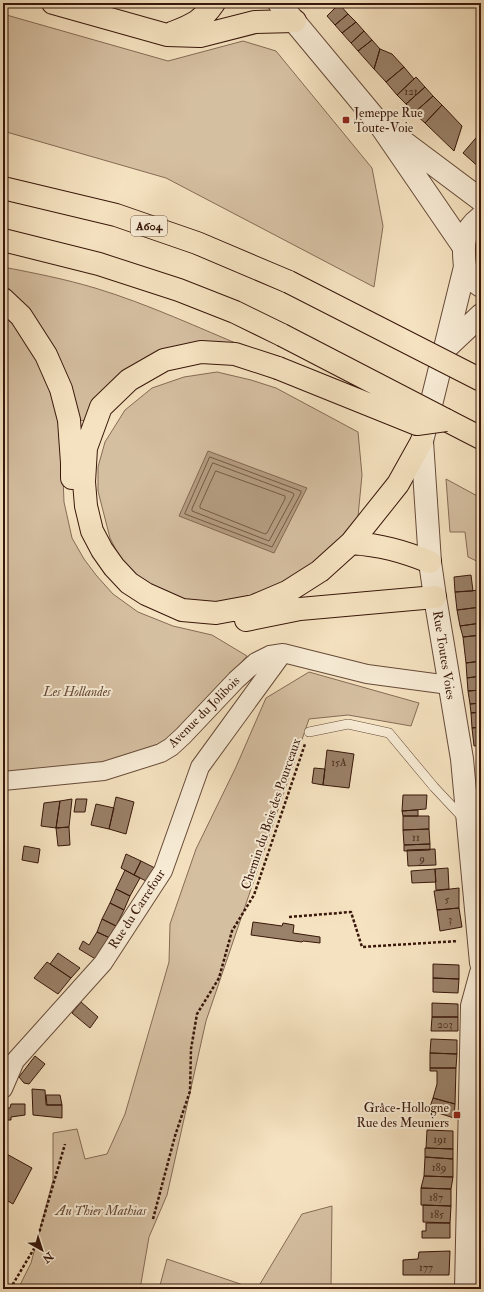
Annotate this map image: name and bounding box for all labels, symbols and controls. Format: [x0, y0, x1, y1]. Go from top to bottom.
house number: 121 [404, 85, 418, 98]
place label: Jemeppe Rue Toute-Voie [353, 105, 423, 136]
marker: Jemeppe Rue Toute-Voie [341, 115, 351, 125]
road number: A604 [131, 216, 167, 236]
street label: Rue Toutes Voies [429, 610, 459, 701]
street label: Avenue du Jolibois [164, 672, 244, 752]
park label: Les Hollandes [42, 684, 111, 700]
street label: Chemin du Bois des Pourceaux [238, 736, 304, 892]
house number: 15A [331, 756, 347, 769]
house number: 11 [412, 831, 420, 844]
house number: 9 [418, 852, 425, 865]
street label: Rue du Carrefour [105, 866, 169, 952]
house number: 5 [445, 893, 450, 906]
house number: 3 [448, 913, 452, 926]
house number: 203 [437, 1018, 453, 1031]
place label: Grâce-Hollogne Rue des Meuniers [357, 1100, 450, 1131]
marker: Grâce-Hollogne Rue des Meuniers [452, 1110, 462, 1120]
house number: 191 [433, 1133, 447, 1146]
house number: 189 [432, 1161, 446, 1174]
house number: 187 [429, 1191, 443, 1204]
park label: Au Thier Mathias [54, 1203, 147, 1219]
house number: 185 [430, 1208, 444, 1221]
north arrow [22, 1230, 62, 1270]
text: N [39, 1249, 57, 1266]
house number: 177 [419, 1261, 433, 1274]

